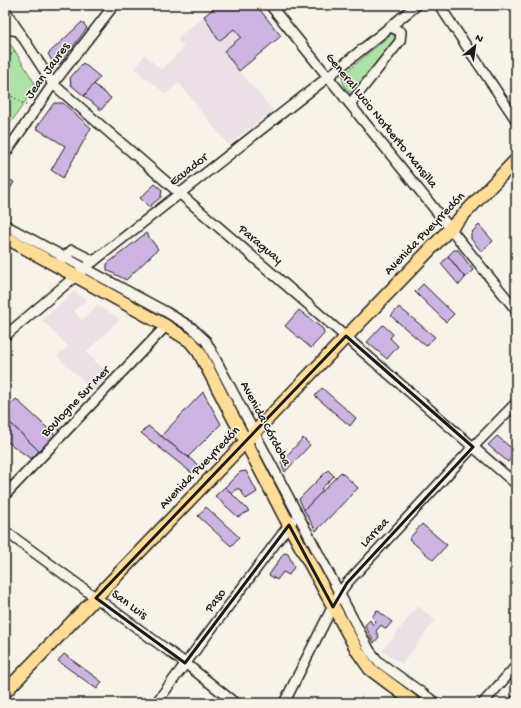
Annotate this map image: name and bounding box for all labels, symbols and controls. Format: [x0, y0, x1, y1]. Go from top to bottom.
north arrow [455, 26, 495, 66]
text: N [473, 32, 485, 46]
street label: Jean Jaures [22, 39, 74, 102]
street label: General Lucio Norberto Mansilla [322, 50, 441, 192]
street label: Ecuador [167, 149, 212, 190]
street label: Avenida Pueyrredón [381, 189, 469, 279]
street label: Paraguay [234, 221, 286, 268]
street label: Boulogne Sur Mer [38, 362, 115, 441]
street label: Avenida Córdoba [236, 379, 294, 470]
street label: Avenida Pueyrredón [156, 423, 244, 513]
street label: Larrea [358, 514, 393, 551]
street label: Paso [202, 586, 230, 617]
street label: San Luis [108, 587, 151, 624]

